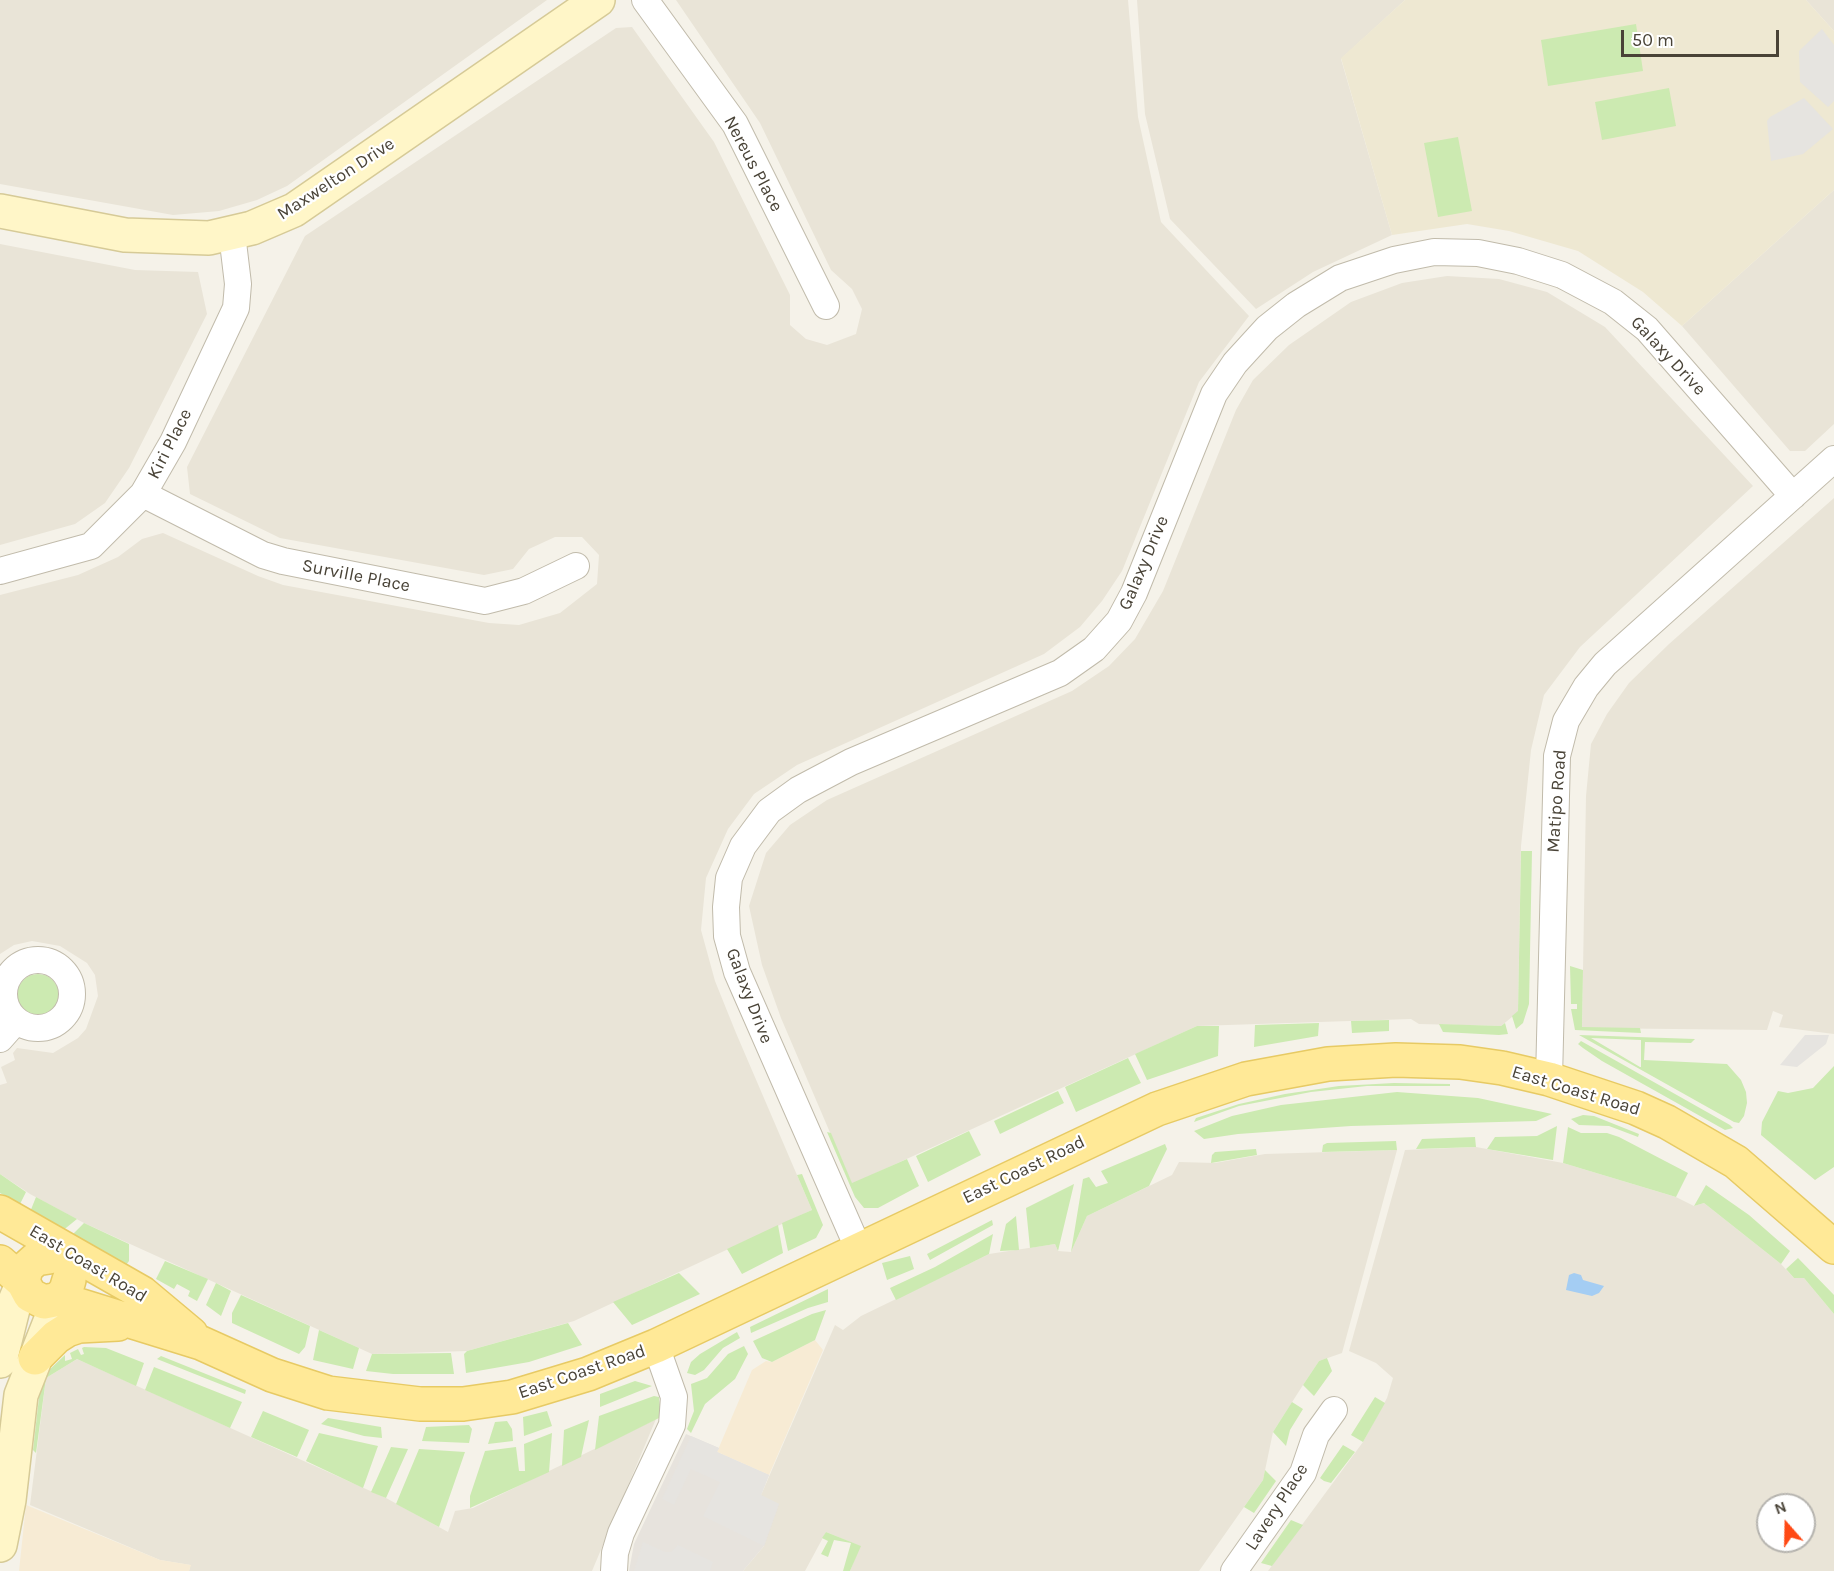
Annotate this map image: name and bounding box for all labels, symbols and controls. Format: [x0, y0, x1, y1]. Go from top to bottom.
scale bar [1624, 18, 1782, 56]
text: 50 m [1632, 29, 1674, 51]
street label: Nereus Place [719, 112, 787, 216]
street label: Maxwelton Drive [273, 133, 399, 225]
street label: Galaxy Drive [1626, 312, 1710, 400]
street label: Kiri Place [143, 405, 197, 483]
street label: Galaxy Drive [1114, 513, 1174, 613]
street label: Surville Place [300, 555, 412, 597]
street label: Matipo Road [1543, 749, 1571, 853]
street label: Galaxy Drive [721, 945, 777, 1047]
street label: East Coast Road [1509, 1061, 1643, 1121]
street label: East Coast Road [959, 1131, 1089, 1209]
street label: East Coast Road [25, 1220, 151, 1308]
street label: East Coast Road [515, 1340, 649, 1404]
street label: Lavery Place [1241, 1460, 1313, 1554]
north arrow [1756, 1493, 1816, 1553]
text: N [1772, 1497, 1789, 1518]

